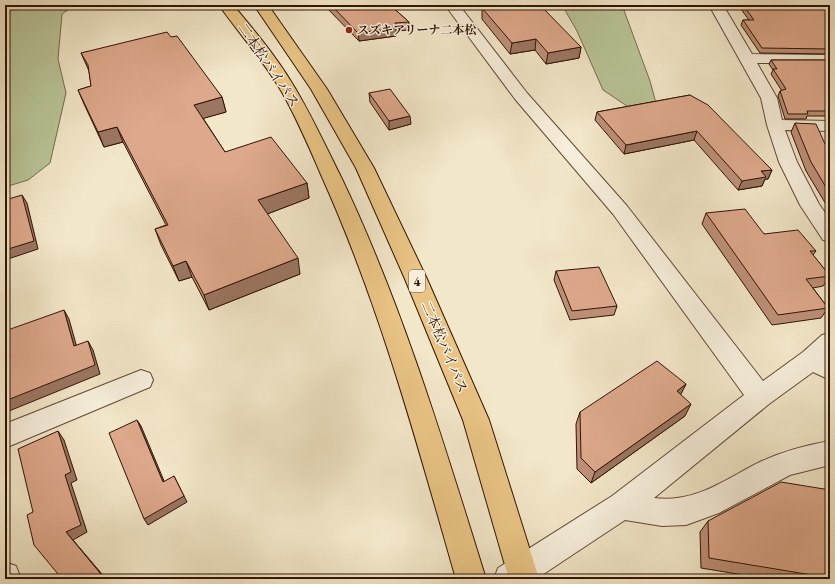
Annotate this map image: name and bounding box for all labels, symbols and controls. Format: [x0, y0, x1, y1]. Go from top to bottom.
street label: 二本松バイパス [234, 19, 304, 111]
place label: スズキアリーナ二本松 [357, 22, 477, 38]
marker: スズキアリーナ二本松 [344, 25, 354, 35]
road number: 4 [409, 270, 425, 292]
street label: 二本松バイパス [418, 299, 472, 395]

